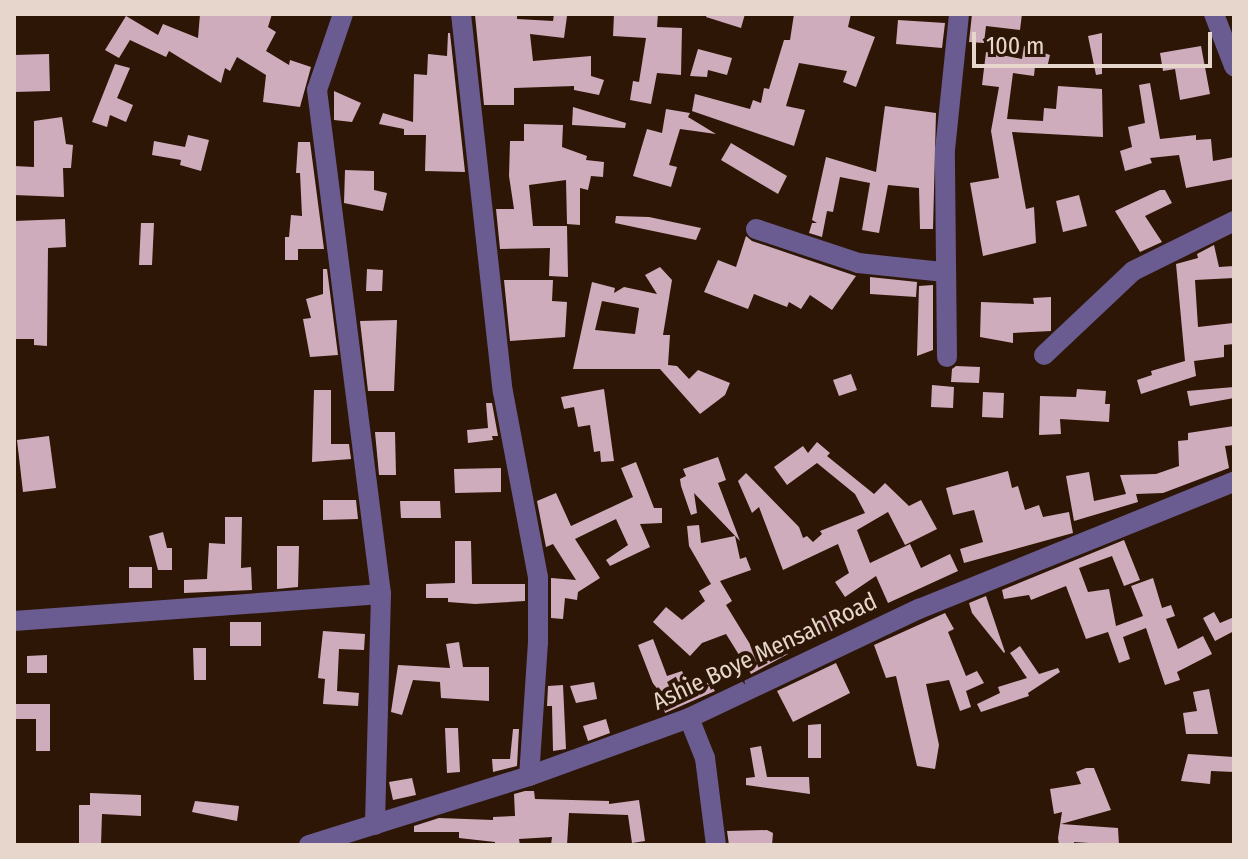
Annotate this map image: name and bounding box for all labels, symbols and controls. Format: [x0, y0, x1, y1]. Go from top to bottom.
scale bar [976, 16, 1216, 66]
text: 100 m [986, 32, 1044, 60]
street label: Ashie Boye Mensah Road [648, 587, 882, 717]

